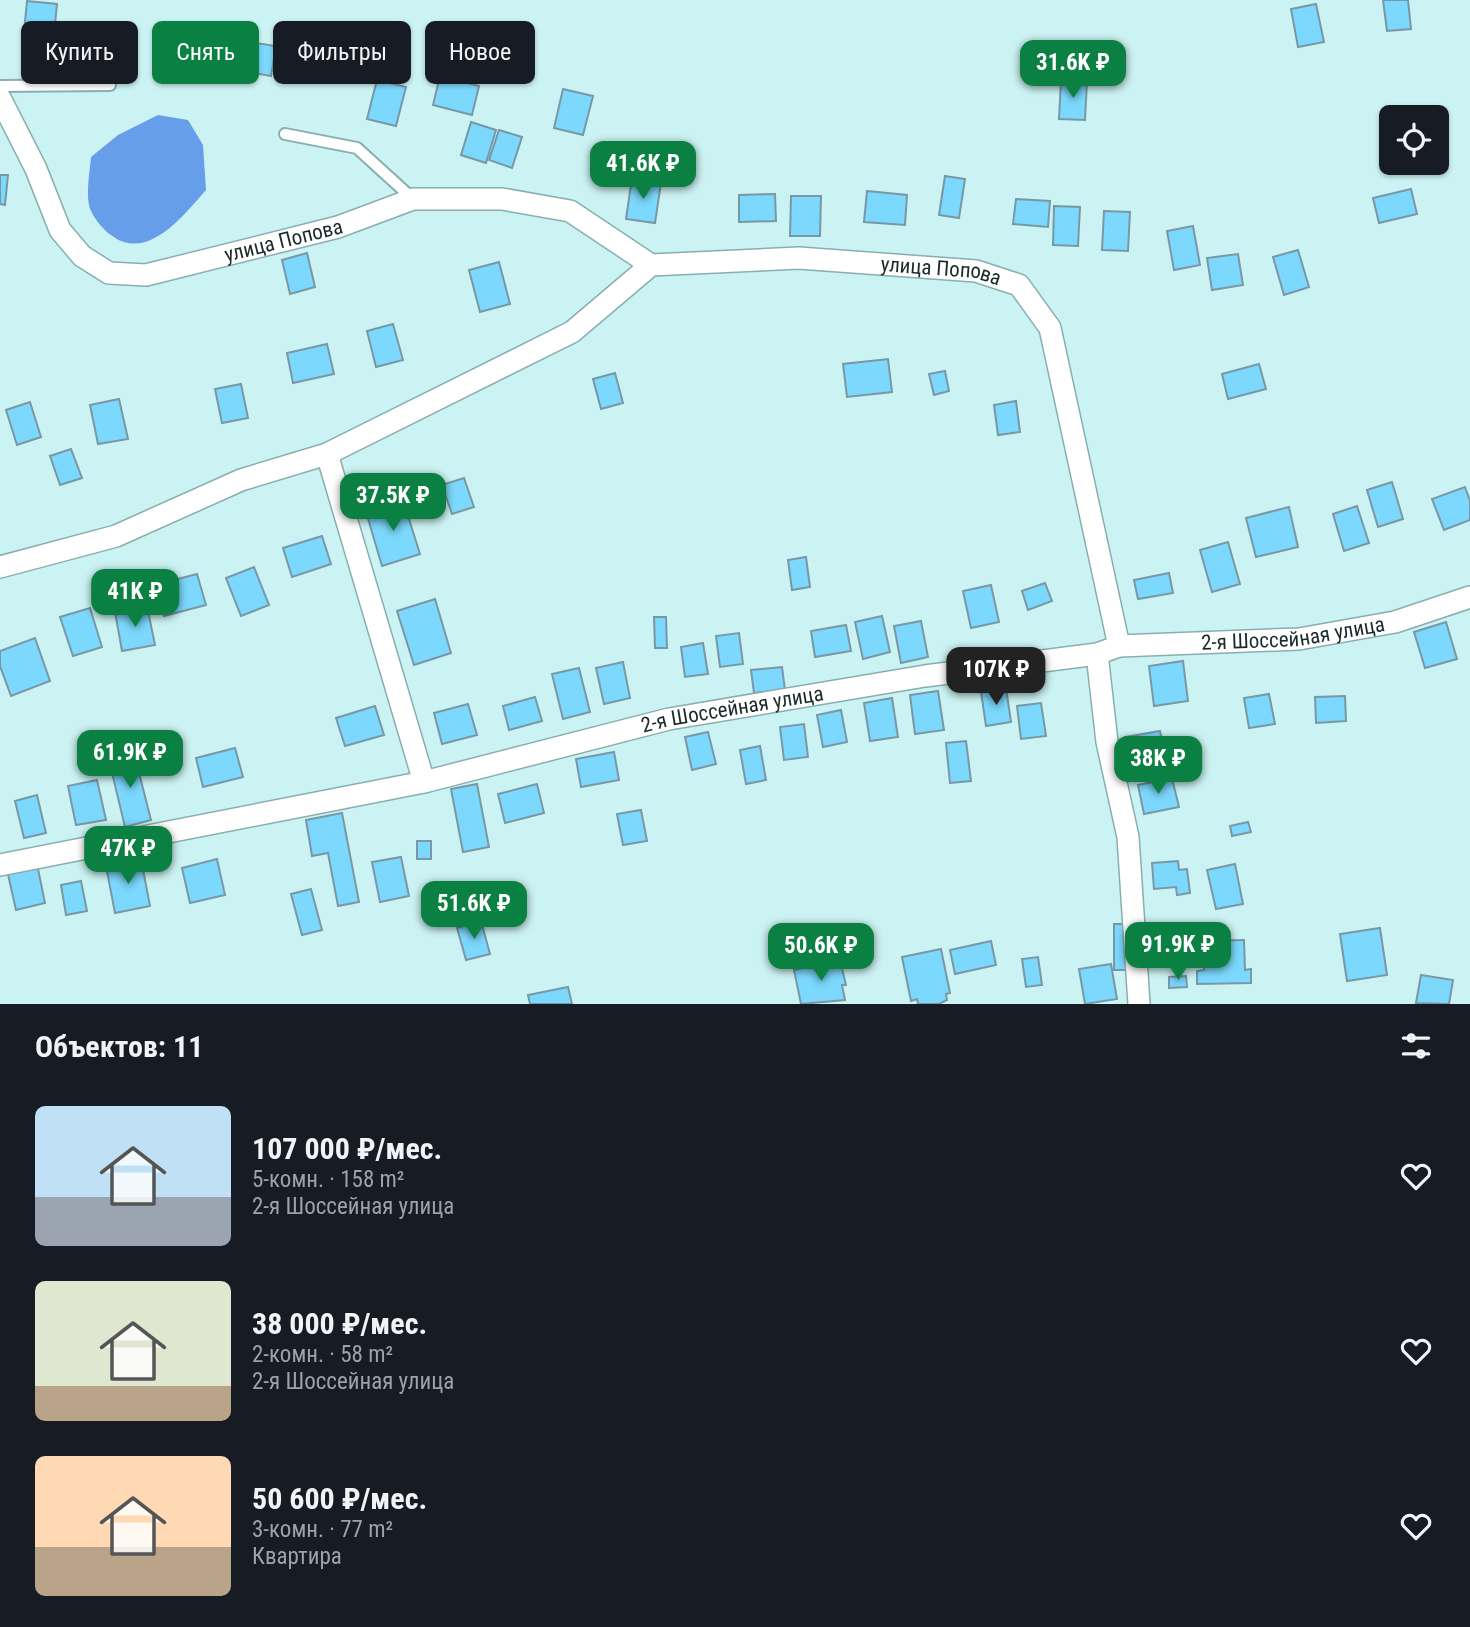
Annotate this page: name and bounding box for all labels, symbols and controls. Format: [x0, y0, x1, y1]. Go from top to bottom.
chip: Купить [21, 21, 138, 84]
chip: Снять [152, 21, 259, 84]
chip: Фильтры [273, 21, 411, 84]
chip: Новое [425, 21, 535, 84]
pin: 31.6K ₽ [1008, 41, 1138, 100]
text: 31.6K ₽ [1036, 49, 1110, 76]
map controls [1379, 105, 1449, 175]
button: locate [1379, 105, 1449, 175]
pin: 41.6K ₽ [578, 142, 708, 201]
text: 41.6K ₽ [606, 150, 680, 177]
street label: улица Попова [222, 214, 345, 267]
street label: улица Попова [880, 252, 1004, 290]
pin: 37.5K ₽ [328, 474, 458, 533]
text: 37.5K ₽ [356, 482, 430, 509]
pin: 41K ₽ [86, 570, 184, 629]
text: 41K ₽ [107, 578, 163, 605]
street label: 2-я Шоссейная улица [1201, 612, 1387, 655]
pin: 107K ₽ [939, 648, 1053, 707]
text: 107K ₽ [962, 656, 1030, 683]
street label: 2-я Шоссейная улица [639, 681, 825, 738]
pin: 61.9K ₽ [65, 730, 195, 790]
pin: 38K ₽ [1109, 736, 1207, 796]
text: 61.9K ₽ [93, 739, 167, 766]
text: 38K ₽ [1130, 745, 1186, 772]
pin: 47K ₽ [79, 826, 177, 886]
text: 47K ₽ [100, 835, 156, 862]
pin: 51.6K ₽ [409, 881, 539, 941]
text: 51.6K ₽ [437, 890, 511, 917]
pin: 91.9K ₽ [1113, 922, 1243, 982]
pin: 50.6K ₽ [756, 923, 886, 983]
text: 91.9K ₽ [1141, 931, 1215, 958]
text: 50.6K ₽ [784, 932, 858, 959]
icon: filters [1397, 1027, 1435, 1065]
text: Объектов: 11 [35, 1029, 203, 1064]
text: 107 000 ₽/мес. [252, 1131, 442, 1166]
icon: home [91, 1134, 175, 1218]
icon: heart [1397, 1157, 1435, 1195]
text: 5-комн. · 158 m² [252, 1166, 404, 1193]
text: 2-я Шоссейная улица [252, 1193, 454, 1220]
text: 38 000 ₽/мес. [252, 1306, 427, 1341]
icon: home [91, 1309, 175, 1393]
icon: heart [1397, 1332, 1435, 1370]
text: 2-комн. · 58 m² [252, 1341, 393, 1368]
text: 2-я Шоссейная улица [252, 1368, 454, 1395]
text: 50 600 ₽/мес. [252, 1481, 427, 1516]
icon: home [91, 1484, 175, 1568]
icon: heart [1397, 1507, 1435, 1545]
text: 3-комн. · 77 m² [252, 1516, 393, 1543]
text: Квартира [252, 1543, 342, 1570]

